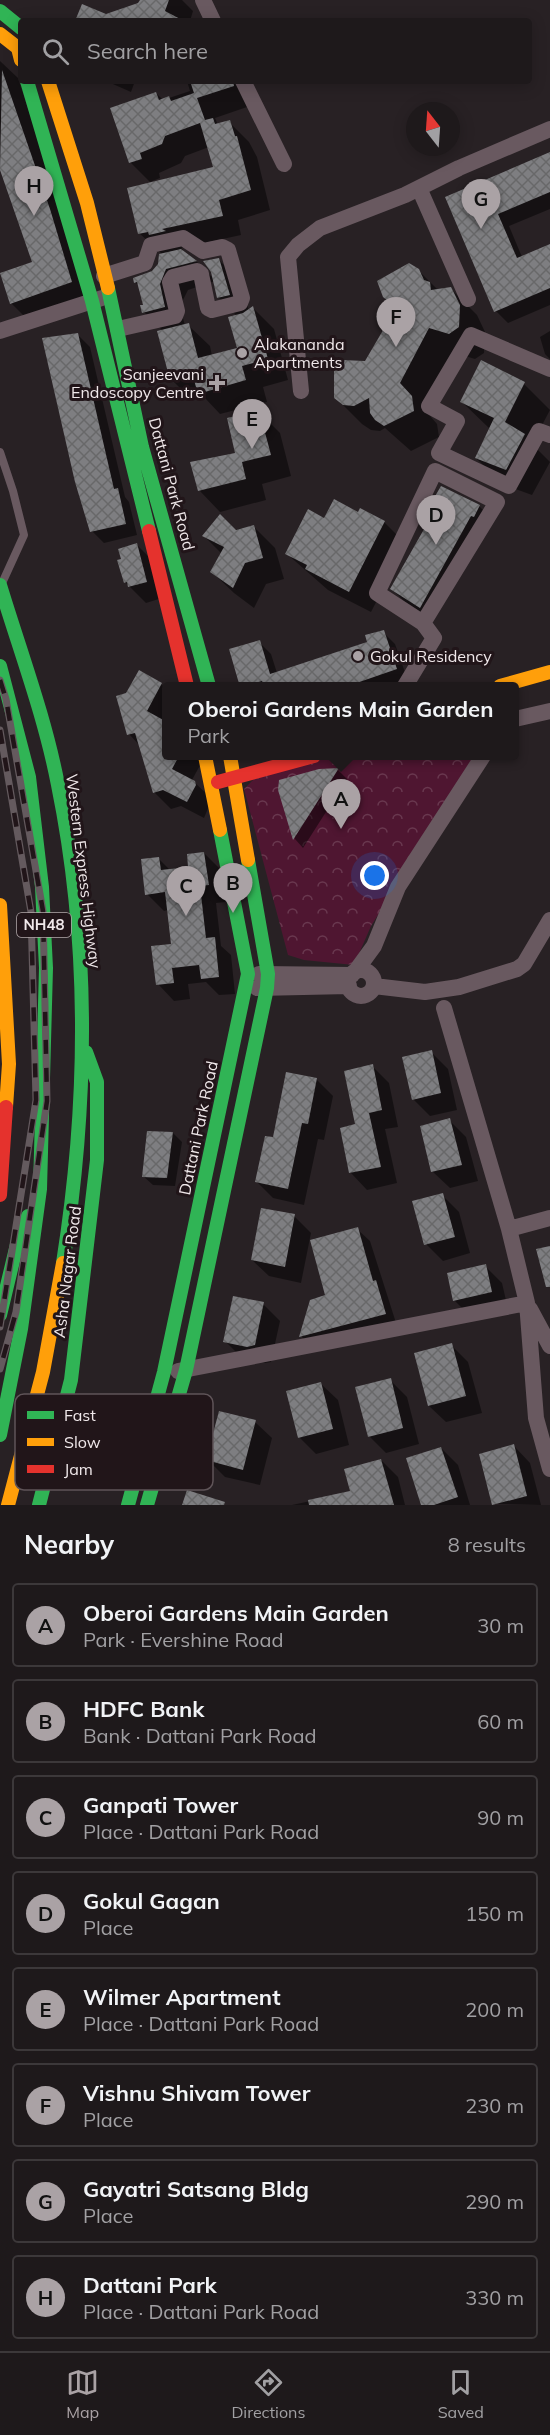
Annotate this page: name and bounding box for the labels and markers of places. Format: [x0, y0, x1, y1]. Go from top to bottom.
pin: H [15, 166, 54, 216]
pin: G [462, 180, 500, 229]
pin: F [376, 298, 416, 347]
place label: Alakananda Apartments [254, 334, 344, 372]
marker: Alakananda Apartments [235, 346, 249, 360]
place label: Sanjeevani Endoscopy Centre [71, 364, 204, 402]
marker: Sanjeevani Endoscopy Centre [208, 374, 226, 392]
pin: E [232, 400, 272, 449]
pin: D [416, 496, 456, 545]
place label: Gokul Residency [370, 646, 492, 666]
marker: Gokul Residency [351, 649, 365, 663]
pin: A [322, 780, 360, 829]
pin: B [214, 864, 252, 913]
pin: C [166, 866, 206, 916]

